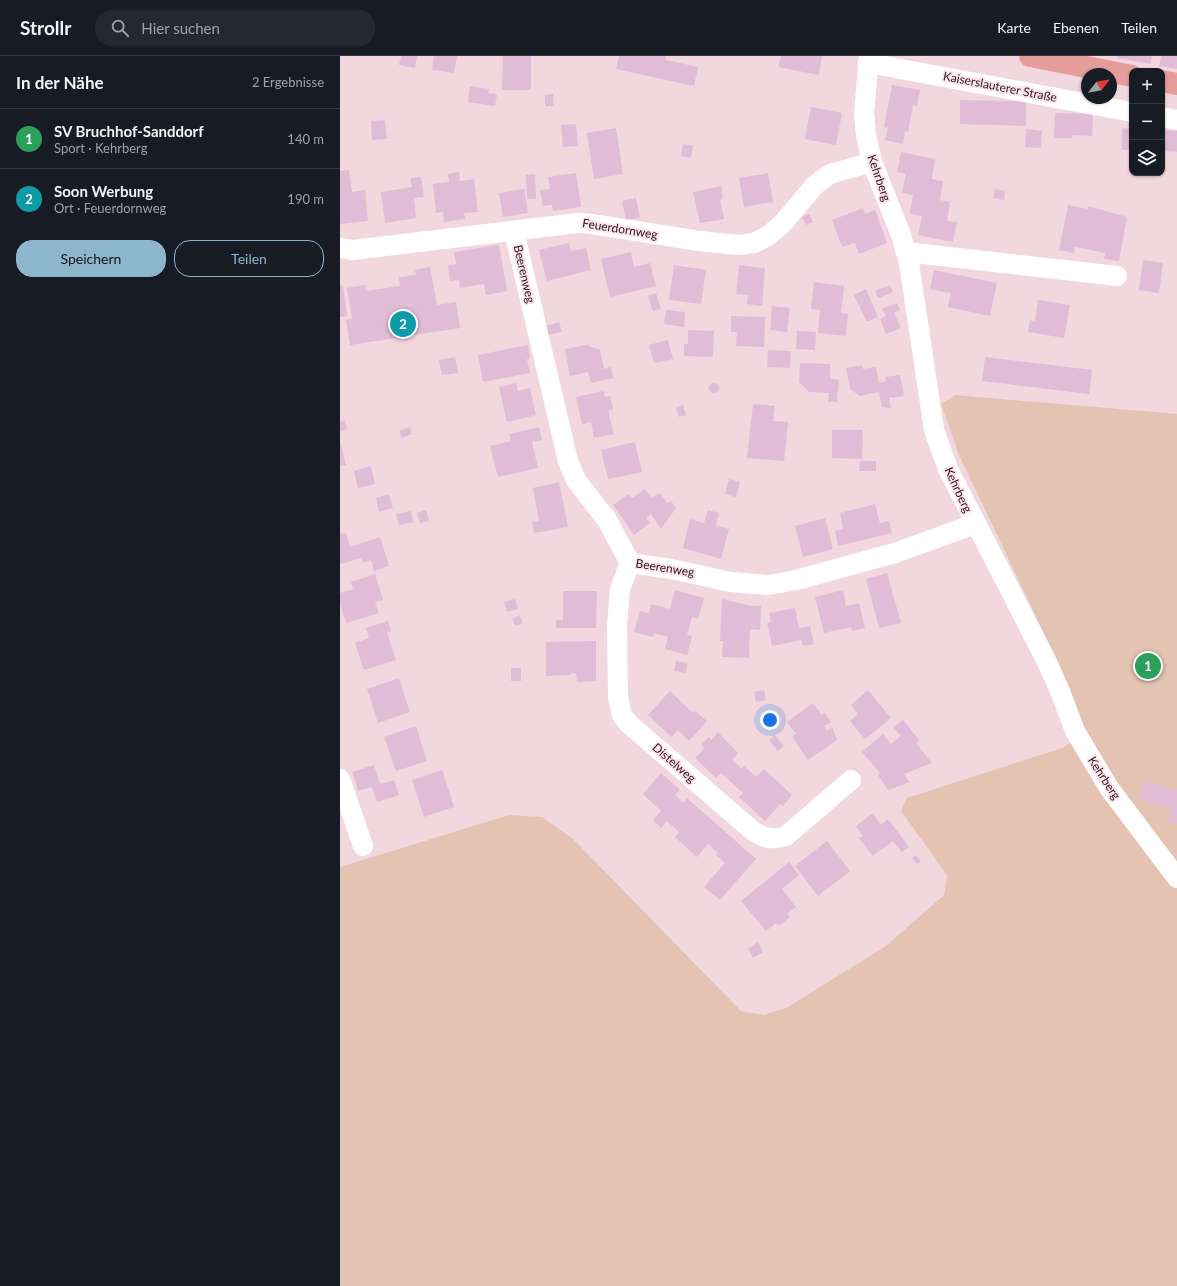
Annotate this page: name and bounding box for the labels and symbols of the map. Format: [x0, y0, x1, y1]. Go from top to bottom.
street label: Kaiserslauterer Straße [942, 68, 1058, 105]
north arrow [1081, 68, 1117, 104]
street label: Kehrberg [864, 153, 894, 203]
street label: Feuerdornweg [581, 215, 659, 242]
street label: Beerenweg [510, 243, 538, 305]
pin: 2 [390, 309, 416, 339]
street label: Kehrberg [941, 465, 975, 515]
street label: Beerenweg [635, 555, 696, 580]
pin: 1 [1135, 651, 1161, 681]
your location [760, 710, 780, 730]
street label: Distelweg [650, 740, 699, 785]
street label: Kehrberg [1085, 753, 1124, 802]

